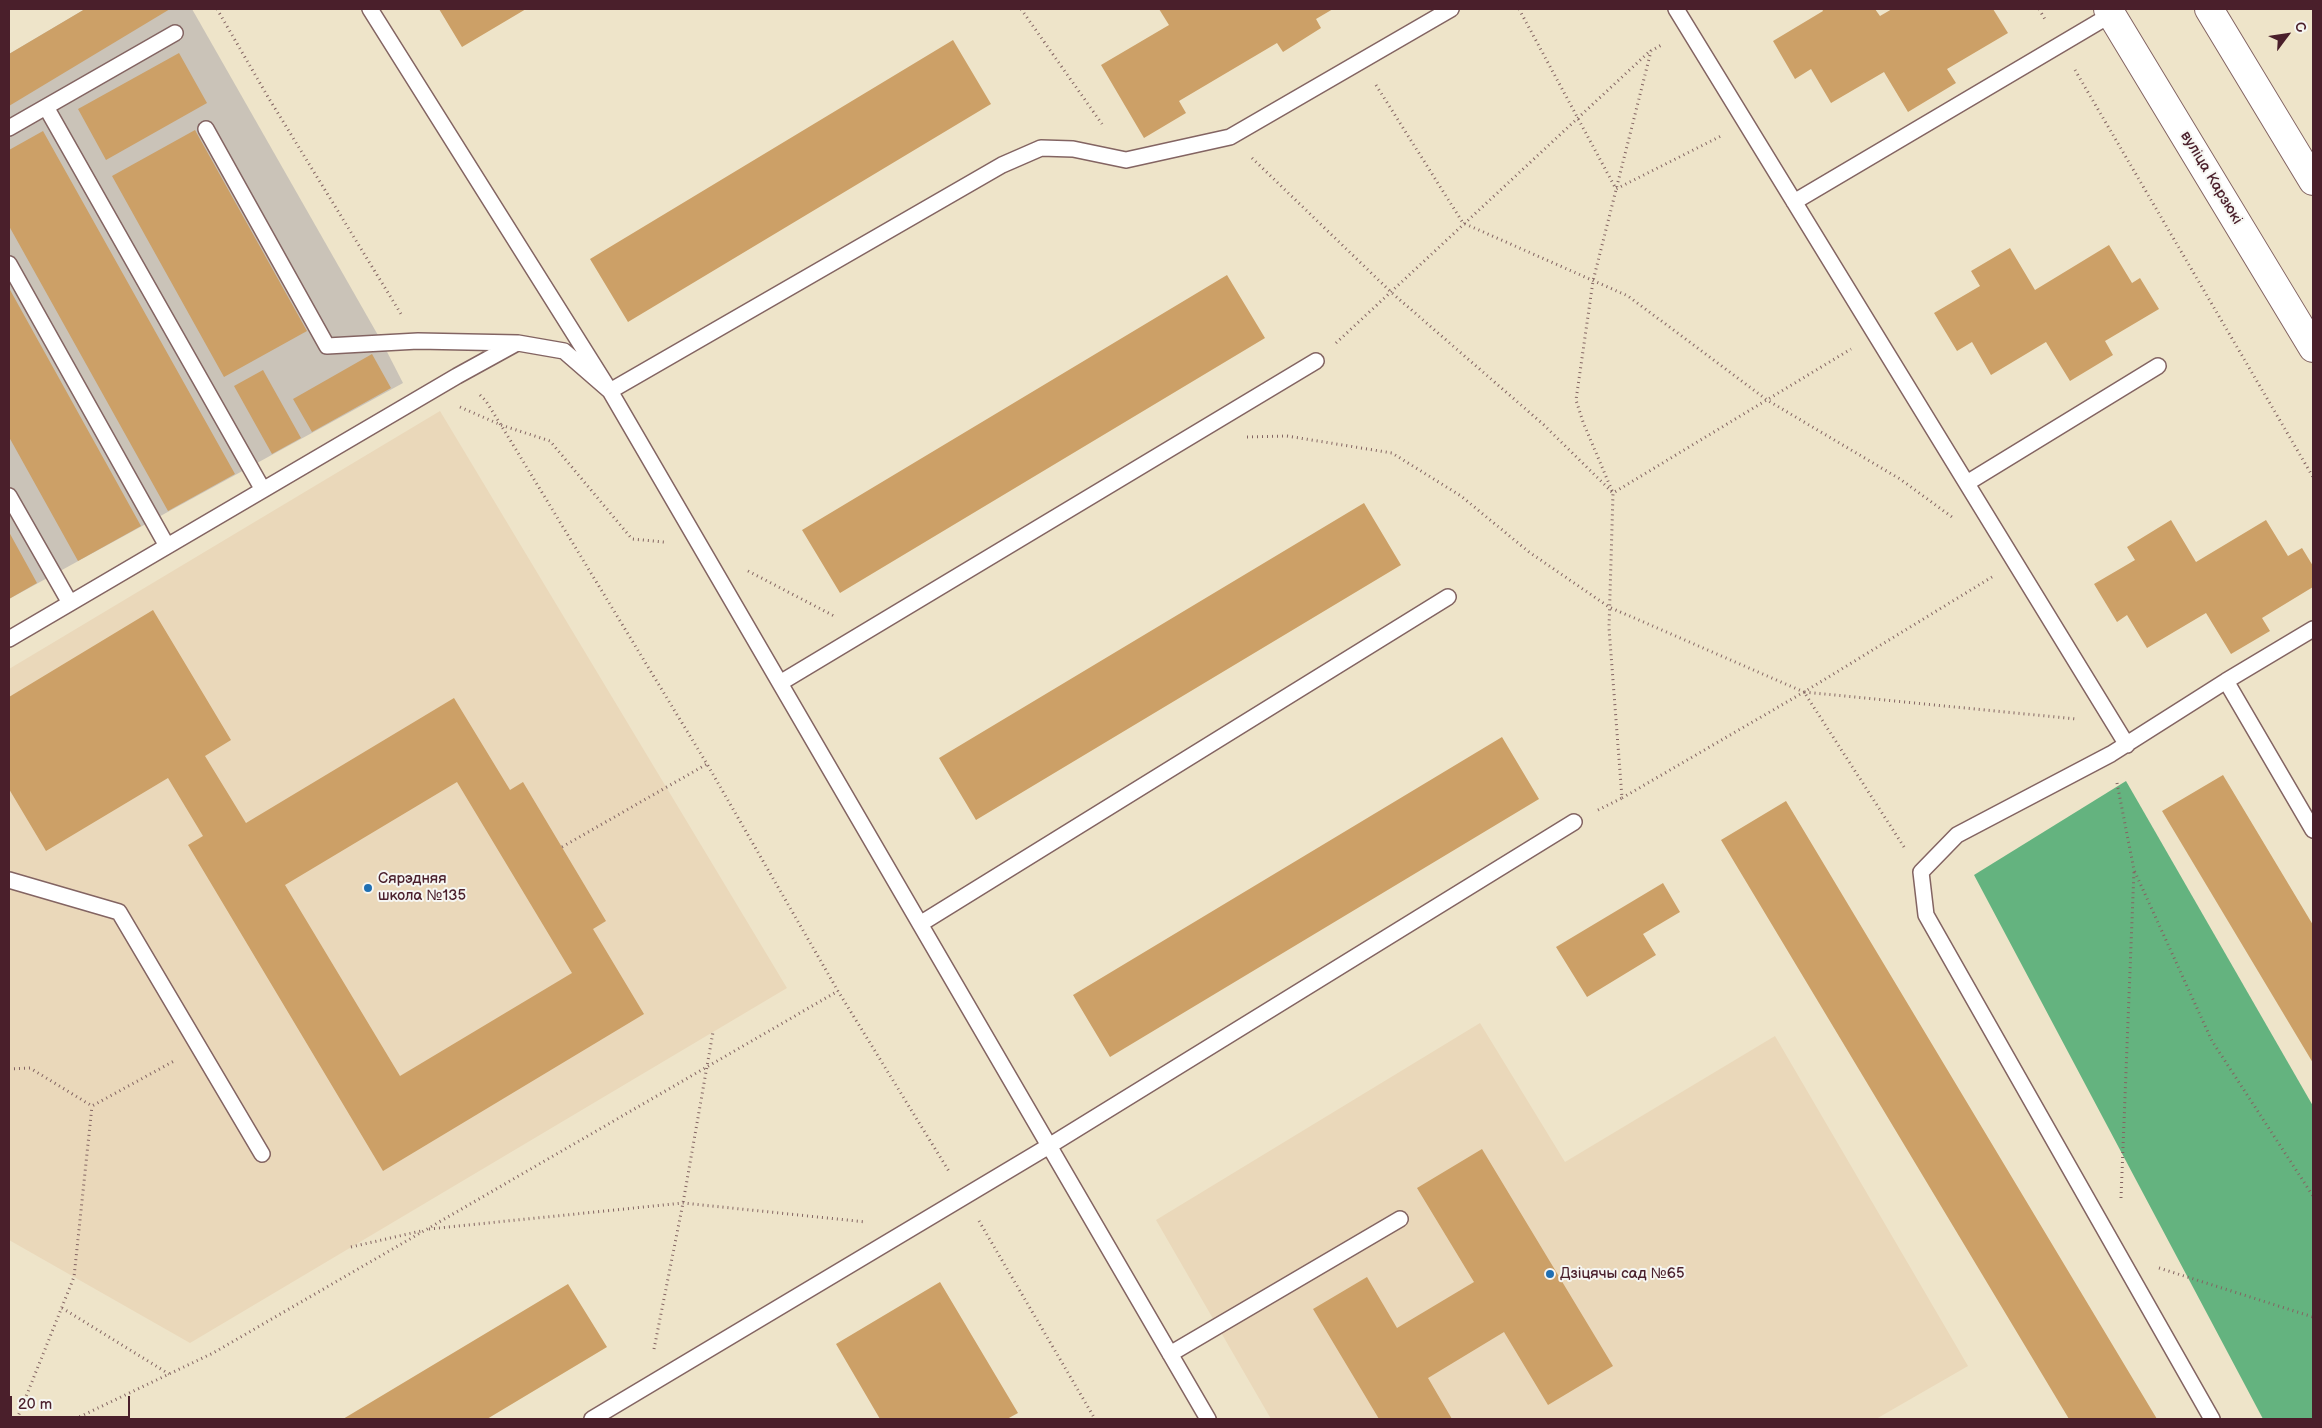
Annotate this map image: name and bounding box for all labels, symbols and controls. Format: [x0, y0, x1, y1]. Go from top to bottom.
north arrow [2262, 10, 2312, 60]
text: С [2290, 18, 2310, 36]
street label: вуліца Карзюкі [2176, 128, 2246, 228]
place label: Сярэдняя школа №135 [378, 870, 466, 905]
marker: Сярэдняя школа №135 [362, 882, 374, 894]
place label: Дзіцячы сад №65 [1560, 1265, 1685, 1283]
marker: Дзіцячы сад №65 [1544, 1268, 1556, 1280]
scale bar [12, 1386, 132, 1418]
text: 20 m [18, 1395, 52, 1414]

